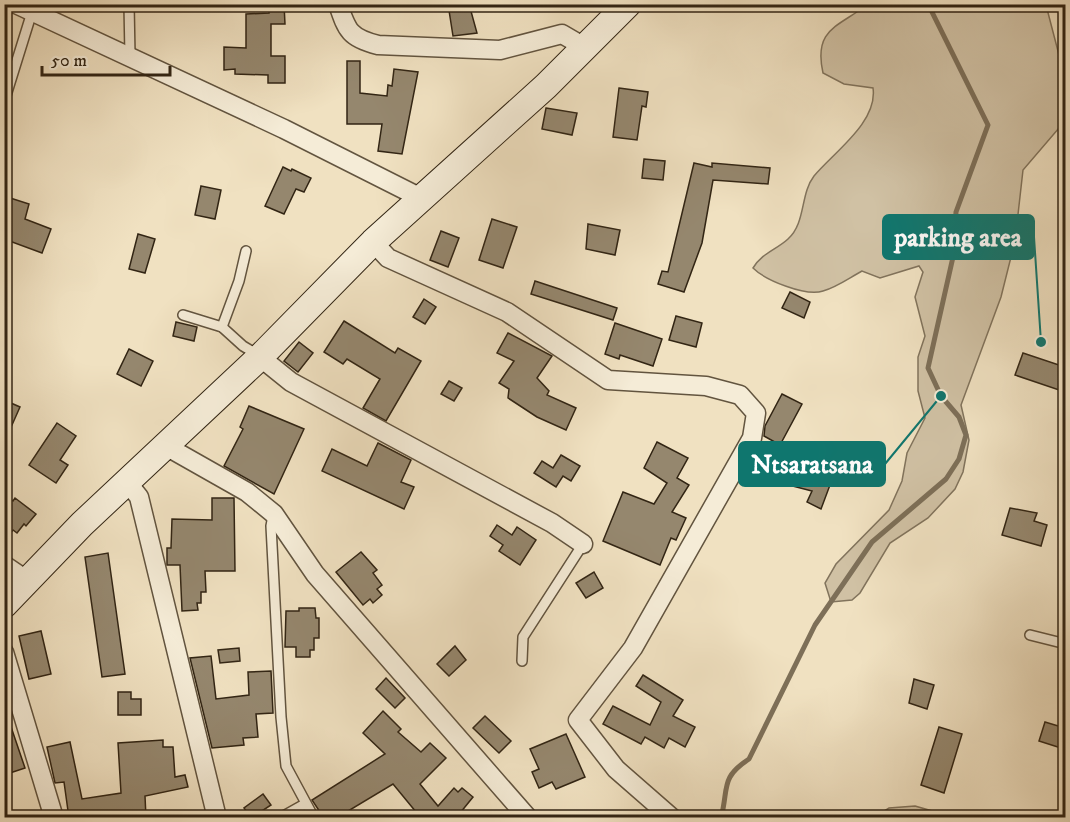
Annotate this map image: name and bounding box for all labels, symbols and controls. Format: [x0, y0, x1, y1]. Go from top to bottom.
scale bar [42, 39, 170, 77]
text: 50 m [51, 50, 87, 72]
callout: parking area [883, 215, 1034, 259]
text: parking area [893, 222, 1023, 255]
callout: Ntsaratsana [739, 442, 885, 486]
text: Ntsaratsana [751, 449, 874, 482]

